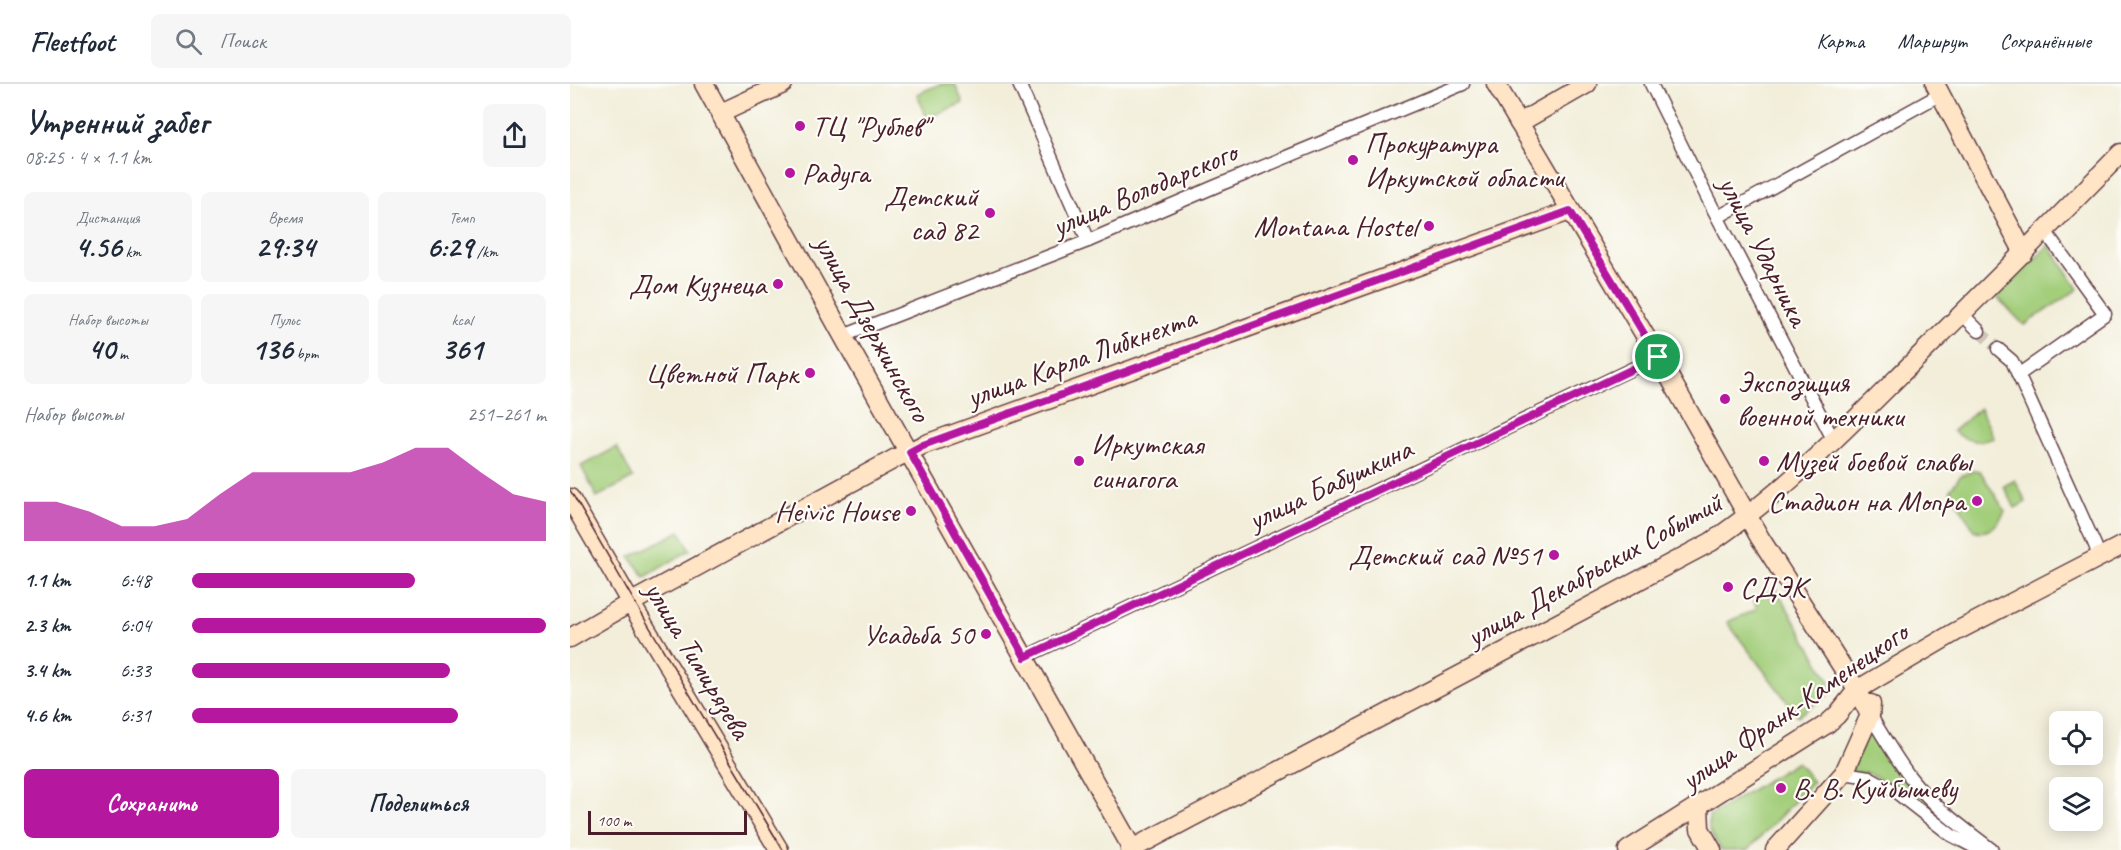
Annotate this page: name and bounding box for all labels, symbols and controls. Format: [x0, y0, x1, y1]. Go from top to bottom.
search box [151, 14, 571, 68]
text: Fleetfoot [30, 24, 115, 59]
icon: search [172, 25, 205, 58]
text: Поиск [220, 27, 266, 55]
text: Карта [1816, 28, 1865, 54]
text: Маршрут [1898, 28, 1967, 54]
text: Сохранённые [2000, 28, 2091, 54]
text: Утренний забег [24, 101, 208, 143]
button: share [483, 104, 546, 167]
place label: ТЦ "Рублев" [812, 107, 934, 145]
marker: ТЦ "Рублев" [793, 119, 807, 133]
place label: Прокуратура Иркутской области [1365, 124, 1565, 196]
street label: улица Володарского [1044, 132, 1245, 246]
text: 08:25 · 4 × 1.1 km [24, 145, 151, 170]
marker: Прокуратура Иркутской области [1346, 153, 1360, 167]
place label: Радуга [802, 154, 872, 192]
marker: Радуга [783, 166, 797, 180]
street label: улица Ударника [1709, 168, 1819, 335]
place label: Детский сад 82 [884, 177, 980, 249]
marker: Детский сад 82 [983, 206, 997, 220]
place label: Montana Hostel [1254, 207, 1422, 245]
text: Дистанция [76, 208, 140, 228]
text: Время [268, 208, 302, 228]
text: Темп [449, 208, 475, 228]
marker: Montana Hostel [1422, 219, 1436, 233]
street label: улица Дзержинского [805, 226, 941, 429]
text: 4.56 [75, 228, 122, 266]
text: 29:34 [255, 228, 315, 266]
text: 6:29 [426, 228, 473, 266]
text: km [122, 242, 141, 262]
text: /km [473, 242, 498, 262]
place label: Дом Кузнеца [629, 265, 768, 303]
marker: Дом Кузнеца [771, 277, 785, 291]
street label: улица Карла Либкнехта [959, 297, 1202, 417]
text: Набор высоты [68, 310, 148, 330]
text: Пульс [270, 310, 300, 330]
text: kcal [451, 310, 473, 330]
text: 40 [88, 330, 115, 368]
text: 136 [252, 330, 293, 368]
text: 361 [441, 330, 483, 368]
pin [1632, 331, 1683, 382]
icon: arrive [1641, 340, 1674, 373]
text: m [115, 344, 128, 364]
text: bpm [293, 344, 318, 364]
place label: Цветной Парк [645, 354, 800, 392]
place label: Экспозиция военной техники [1737, 363, 1905, 435]
marker: Цветной Парк [803, 366, 817, 380]
marker: Экспозиция военной техники [1718, 392, 1732, 406]
text: Набор высоты [24, 402, 123, 427]
text: 251–261 m [467, 402, 546, 427]
place label: Иркутская синагога [1091, 425, 1206, 497]
street label: улица Бабушкина [1240, 429, 1420, 539]
place label: Музей боевой славы [1776, 442, 1974, 480]
marker: Иркутская синагога [1072, 454, 1086, 468]
marker: Музей боевой славы [1757, 454, 1771, 468]
street label: улица Декабрьских Событий [1458, 482, 1730, 656]
place label: Стадион на Мопра [1768, 482, 1968, 520]
place label: Heivic House [775, 492, 901, 530]
marker: Стадион на Мопра [1970, 494, 1984, 508]
marker: Heivic House [904, 504, 918, 518]
place label: Детский сад №51 [1348, 536, 1543, 574]
marker: Детский сад №51 [1547, 548, 1561, 562]
text: 1.1 km [24, 568, 71, 593]
text: 6:48 [120, 568, 151, 593]
place label: СДЭК [1740, 568, 1812, 606]
street label: улица Тимирязева [635, 572, 761, 748]
marker: СДЭК [1721, 580, 1735, 594]
street label: улица Франк-Каменецкого [1671, 611, 1918, 800]
text: 2.3 km [24, 613, 71, 638]
text: 6:04 [120, 613, 151, 638]
place label: Усадьба 50 [863, 615, 976, 653]
marker: Усадьба 50 [979, 627, 993, 641]
text: 3.4 km [24, 658, 71, 683]
text: 6:33 [120, 658, 151, 683]
text: 4.6 km [24, 703, 71, 728]
text: 6:31 [120, 703, 151, 728]
map controls [2049, 711, 2103, 831]
button: locate [2049, 711, 2103, 765]
button: Сохранить [24, 769, 279, 838]
button: Поделиться [291, 769, 546, 838]
place label: В. В. Куйбышеву [1793, 769, 1959, 807]
button: layers [2049, 777, 2103, 831]
marker: В. В. Куйбышеву [1774, 781, 1788, 795]
scale bar [588, 808, 747, 836]
text: 100 m [597, 811, 631, 831]

